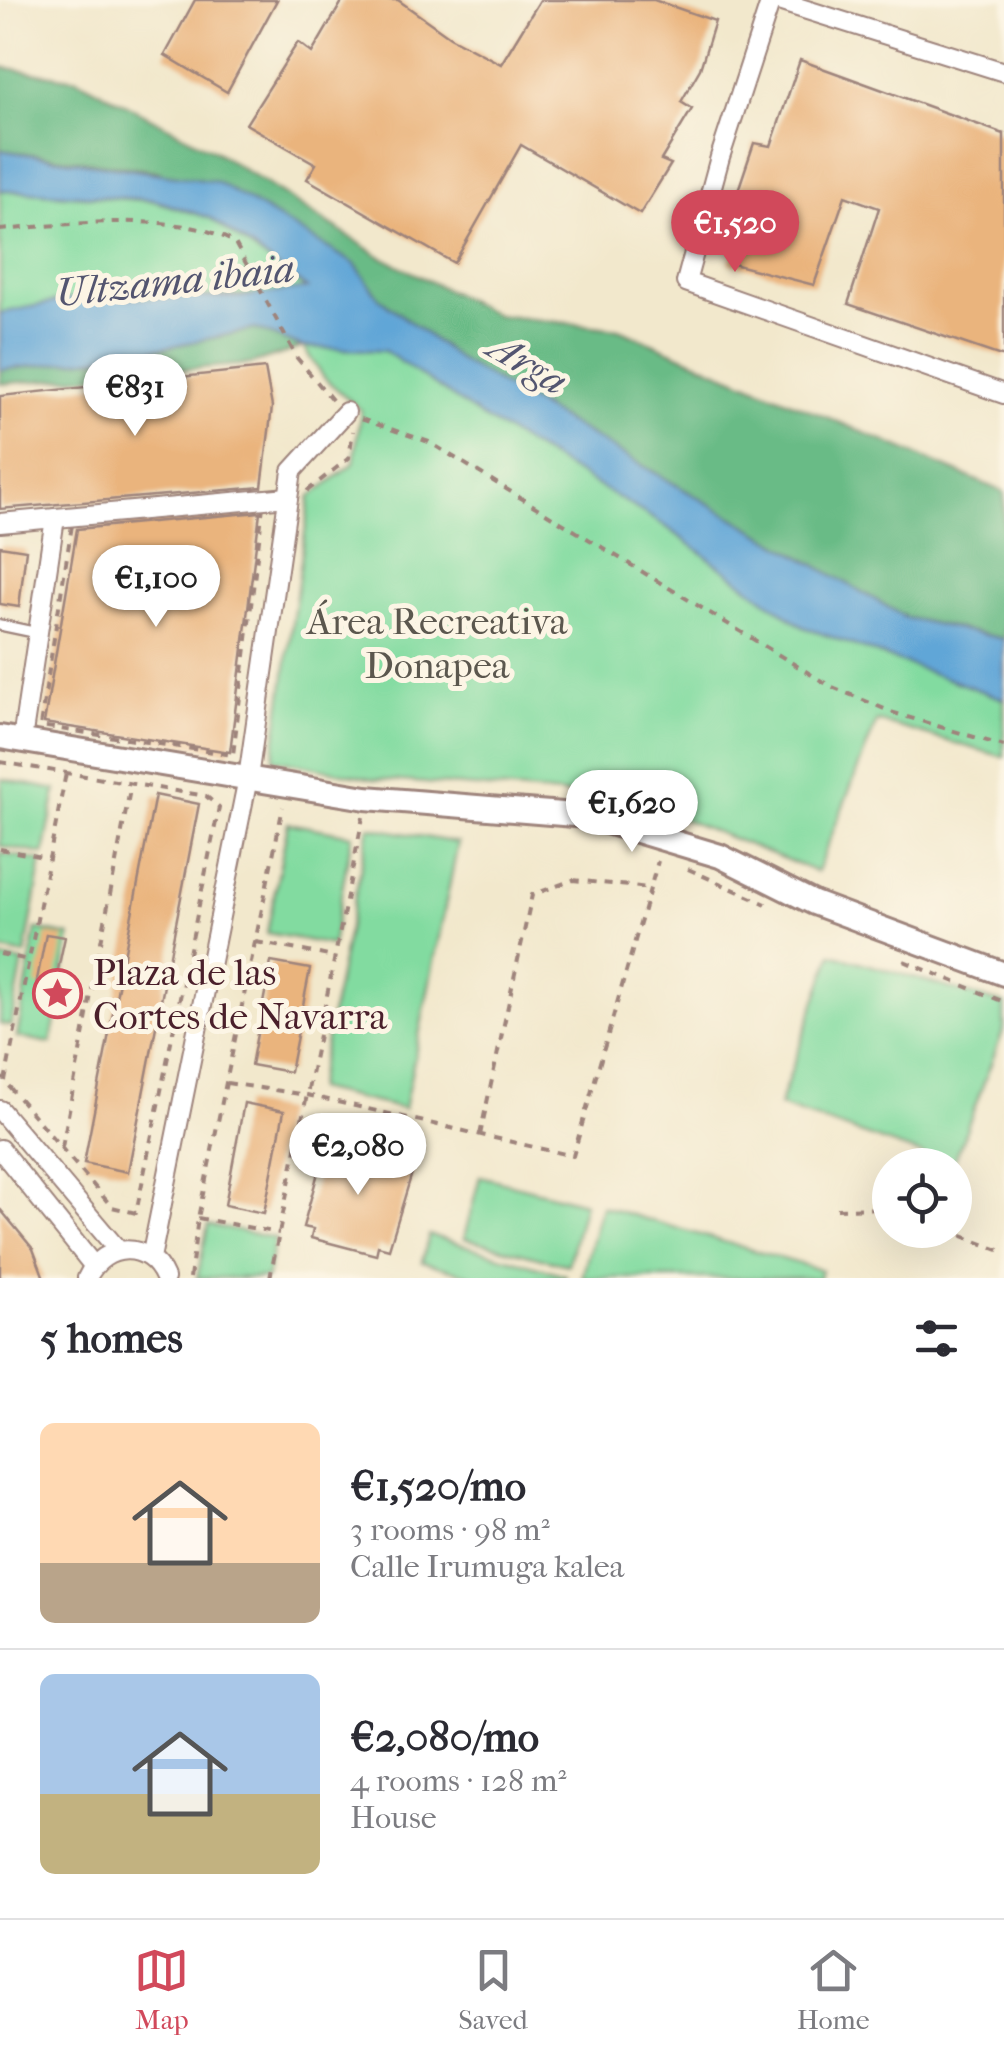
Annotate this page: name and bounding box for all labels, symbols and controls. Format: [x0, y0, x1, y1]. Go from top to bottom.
pin: €1,520 [654, 190, 816, 275]
text: €1,520 [693, 204, 777, 241]
water label: Ultzama ibaia [53, 246, 297, 316]
water label: Arga [477, 321, 575, 405]
pin: €831 [76, 354, 194, 439]
text: €831 [105, 368, 165, 405]
pin: €1,100 [75, 545, 237, 630]
text: €1,100 [114, 559, 198, 596]
park label: Área Recreativa Donapea [305, 599, 568, 688]
pin: €1,620 [551, 770, 713, 855]
text: €1,620 [588, 784, 676, 821]
place label: Plaza de las Cortes de Navarra [93, 950, 388, 1039]
place icon: Plaza de las Cortes de Navarra [32, 968, 84, 1020]
pin: €2,080 [277, 1113, 439, 1198]
text: €2,080 [311, 1127, 405, 1164]
map controls [872, 1148, 972, 1248]
button: locate [872, 1148, 972, 1248]
icon: filters [909, 1311, 964, 1366]
text: 5 homes [40, 1314, 183, 1363]
text: €1,520/mo [350, 1462, 526, 1511]
icon: home [120, 1463, 240, 1583]
text: 3 rooms · 98 m² [350, 1511, 550, 1548]
text: Calle Irumuga kalea [350, 1548, 624, 1585]
text: €2,080/mo [350, 1713, 539, 1762]
icon: home [120, 1714, 240, 1834]
text: 4 rooms · 128 m² [350, 1762, 567, 1799]
text: House [350, 1799, 437, 1836]
tab: Map [134, 1943, 189, 2036]
tab: Saved [458, 1943, 528, 2036]
tab: Home [797, 1943, 870, 2036]

